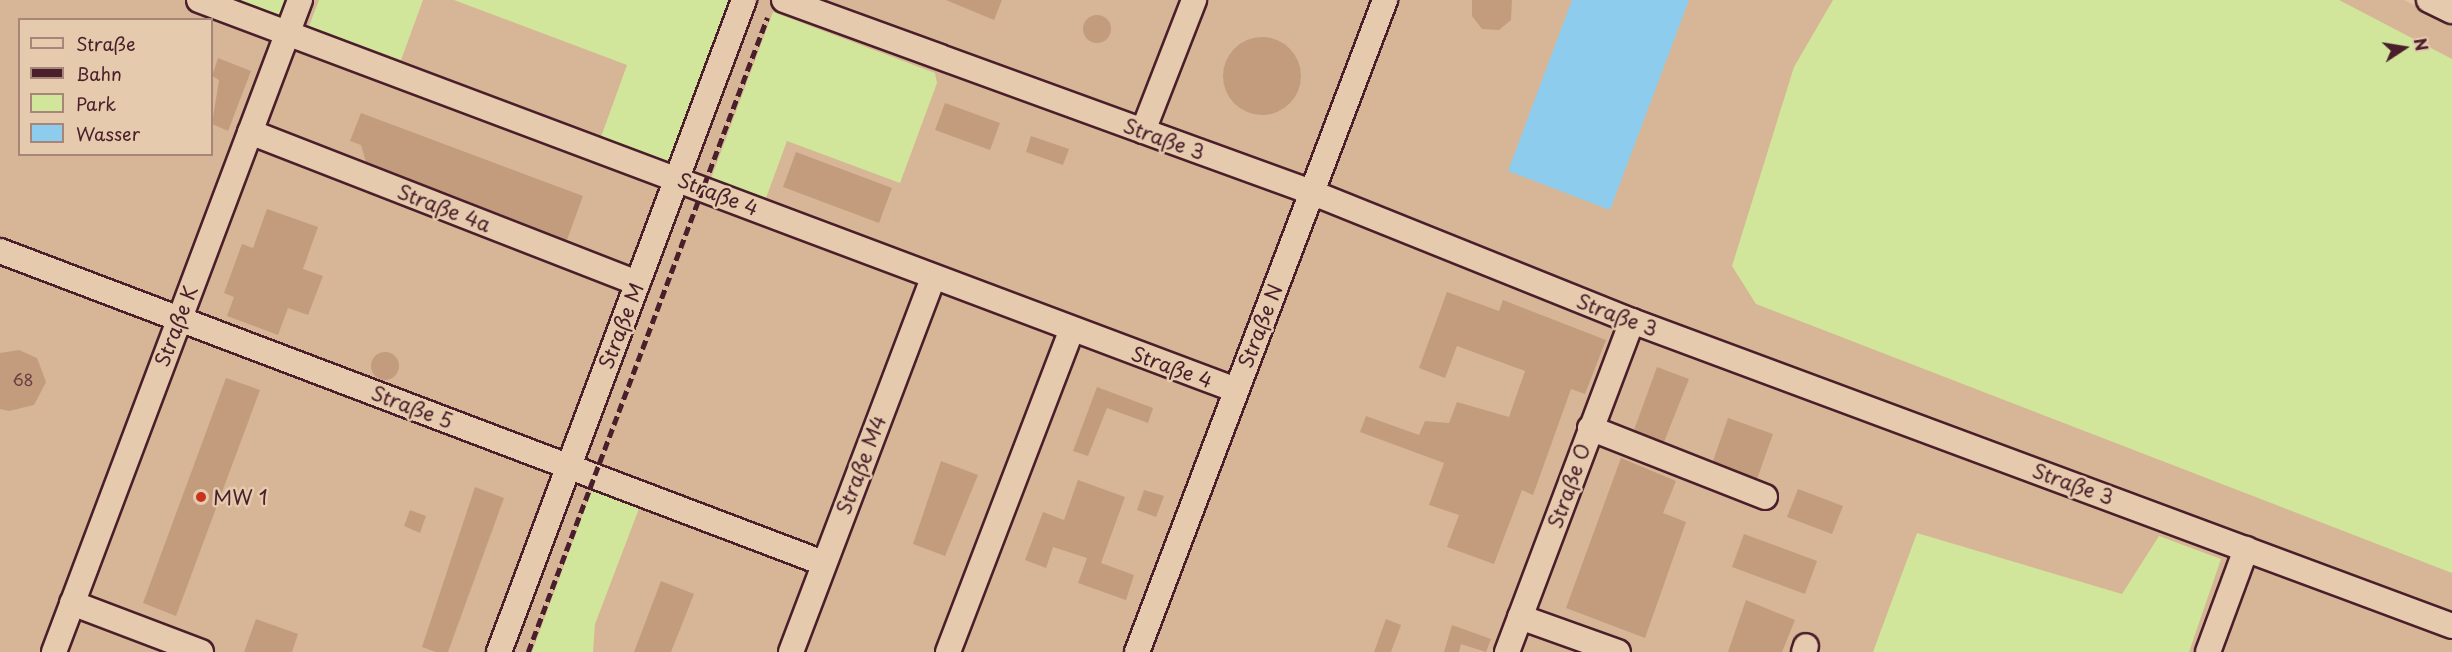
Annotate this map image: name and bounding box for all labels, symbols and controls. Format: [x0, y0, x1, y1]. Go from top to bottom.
legend [18, 18, 213, 156]
north arrow [2374, 18, 2434, 78]
text: Straße [76, 30, 136, 57]
text: N [2409, 36, 2435, 53]
text: Bahn [76, 60, 122, 87]
text: Park [76, 90, 116, 117]
street label: Straße 3 [1120, 113, 1208, 165]
text: Wasser [76, 120, 140, 147]
street label: Straße 4 [674, 167, 762, 221]
street label: Straße 4a [394, 179, 494, 237]
street label: Straße M [593, 279, 649, 373]
street label: Straße N [1233, 280, 1287, 372]
street label: Straße K [149, 281, 203, 371]
street label: Straße 3 [1573, 288, 1661, 342]
street label: Straße 4 [1128, 341, 1216, 393]
house number: 68 [12, 369, 34, 389]
street label: Straße 5 [368, 380, 456, 434]
street label: Straße M4 [831, 412, 891, 518]
street label: Straße O [1543, 440, 1595, 532]
street label: Straße 3 [2029, 458, 2117, 510]
place label: MW 1 [213, 485, 268, 509]
marker: MW 1 [194, 490, 208, 504]

